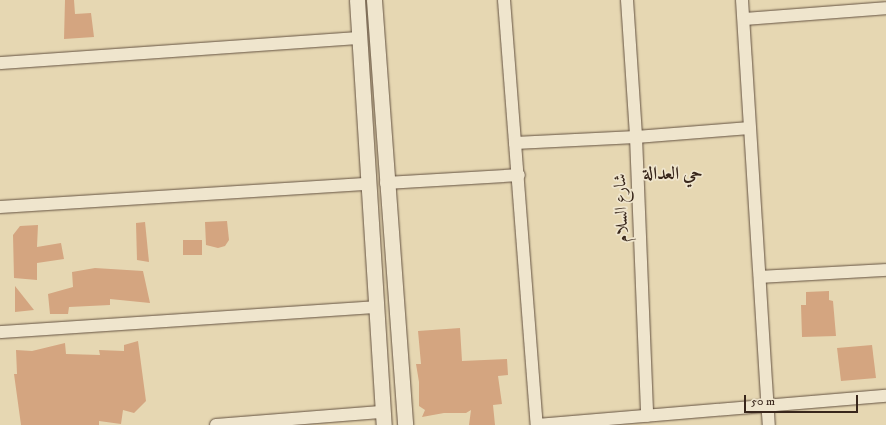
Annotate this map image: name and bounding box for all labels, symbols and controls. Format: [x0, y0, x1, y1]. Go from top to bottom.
district label: حي العدالة [643, 163, 703, 185]
street label: شارع السلام [611, 173, 633, 243]
scale bar [746, 387, 860, 413]
text: 50 m [751, 394, 775, 409]

